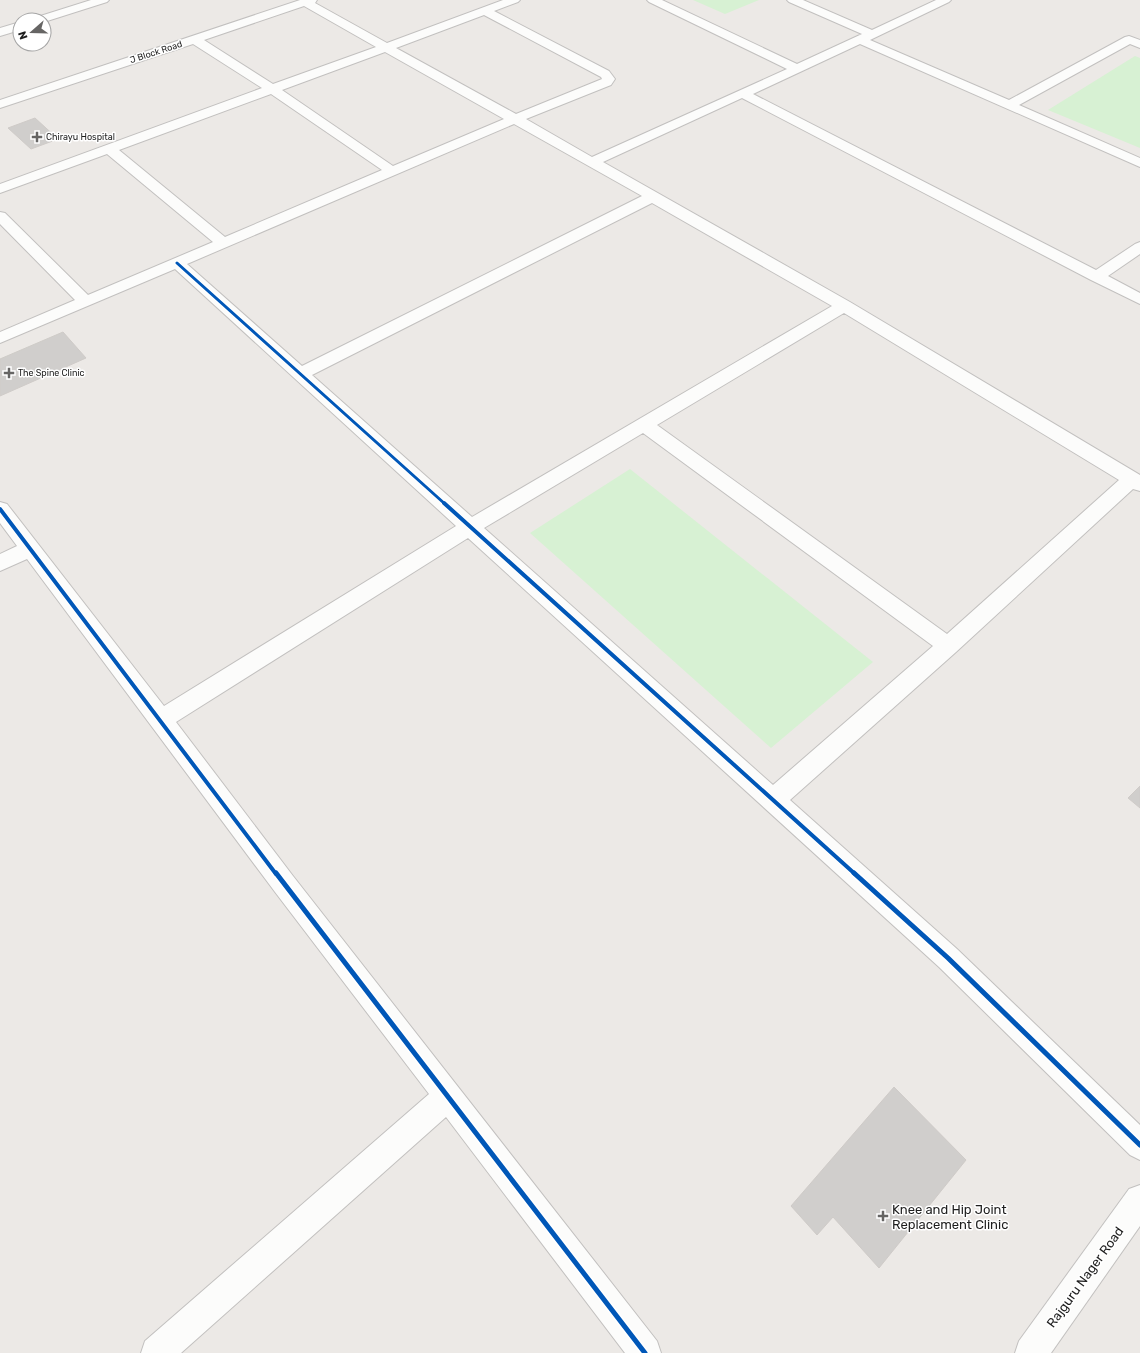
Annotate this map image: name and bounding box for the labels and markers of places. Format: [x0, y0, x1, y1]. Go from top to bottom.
marker: Chirayu Hospital [31, 131, 43, 143]
place label: Chirayu Hospital [46, 132, 115, 142]
marker: The Spine Clinic [3, 367, 15, 379]
place label: The Spine Clinic [18, 368, 85, 378]
place label: Knee and Hip Joint Replacement Clinic [892, 1202, 1008, 1232]
marker: Knee and Hip Joint Replacement Clinic [877, 1210, 889, 1222]

